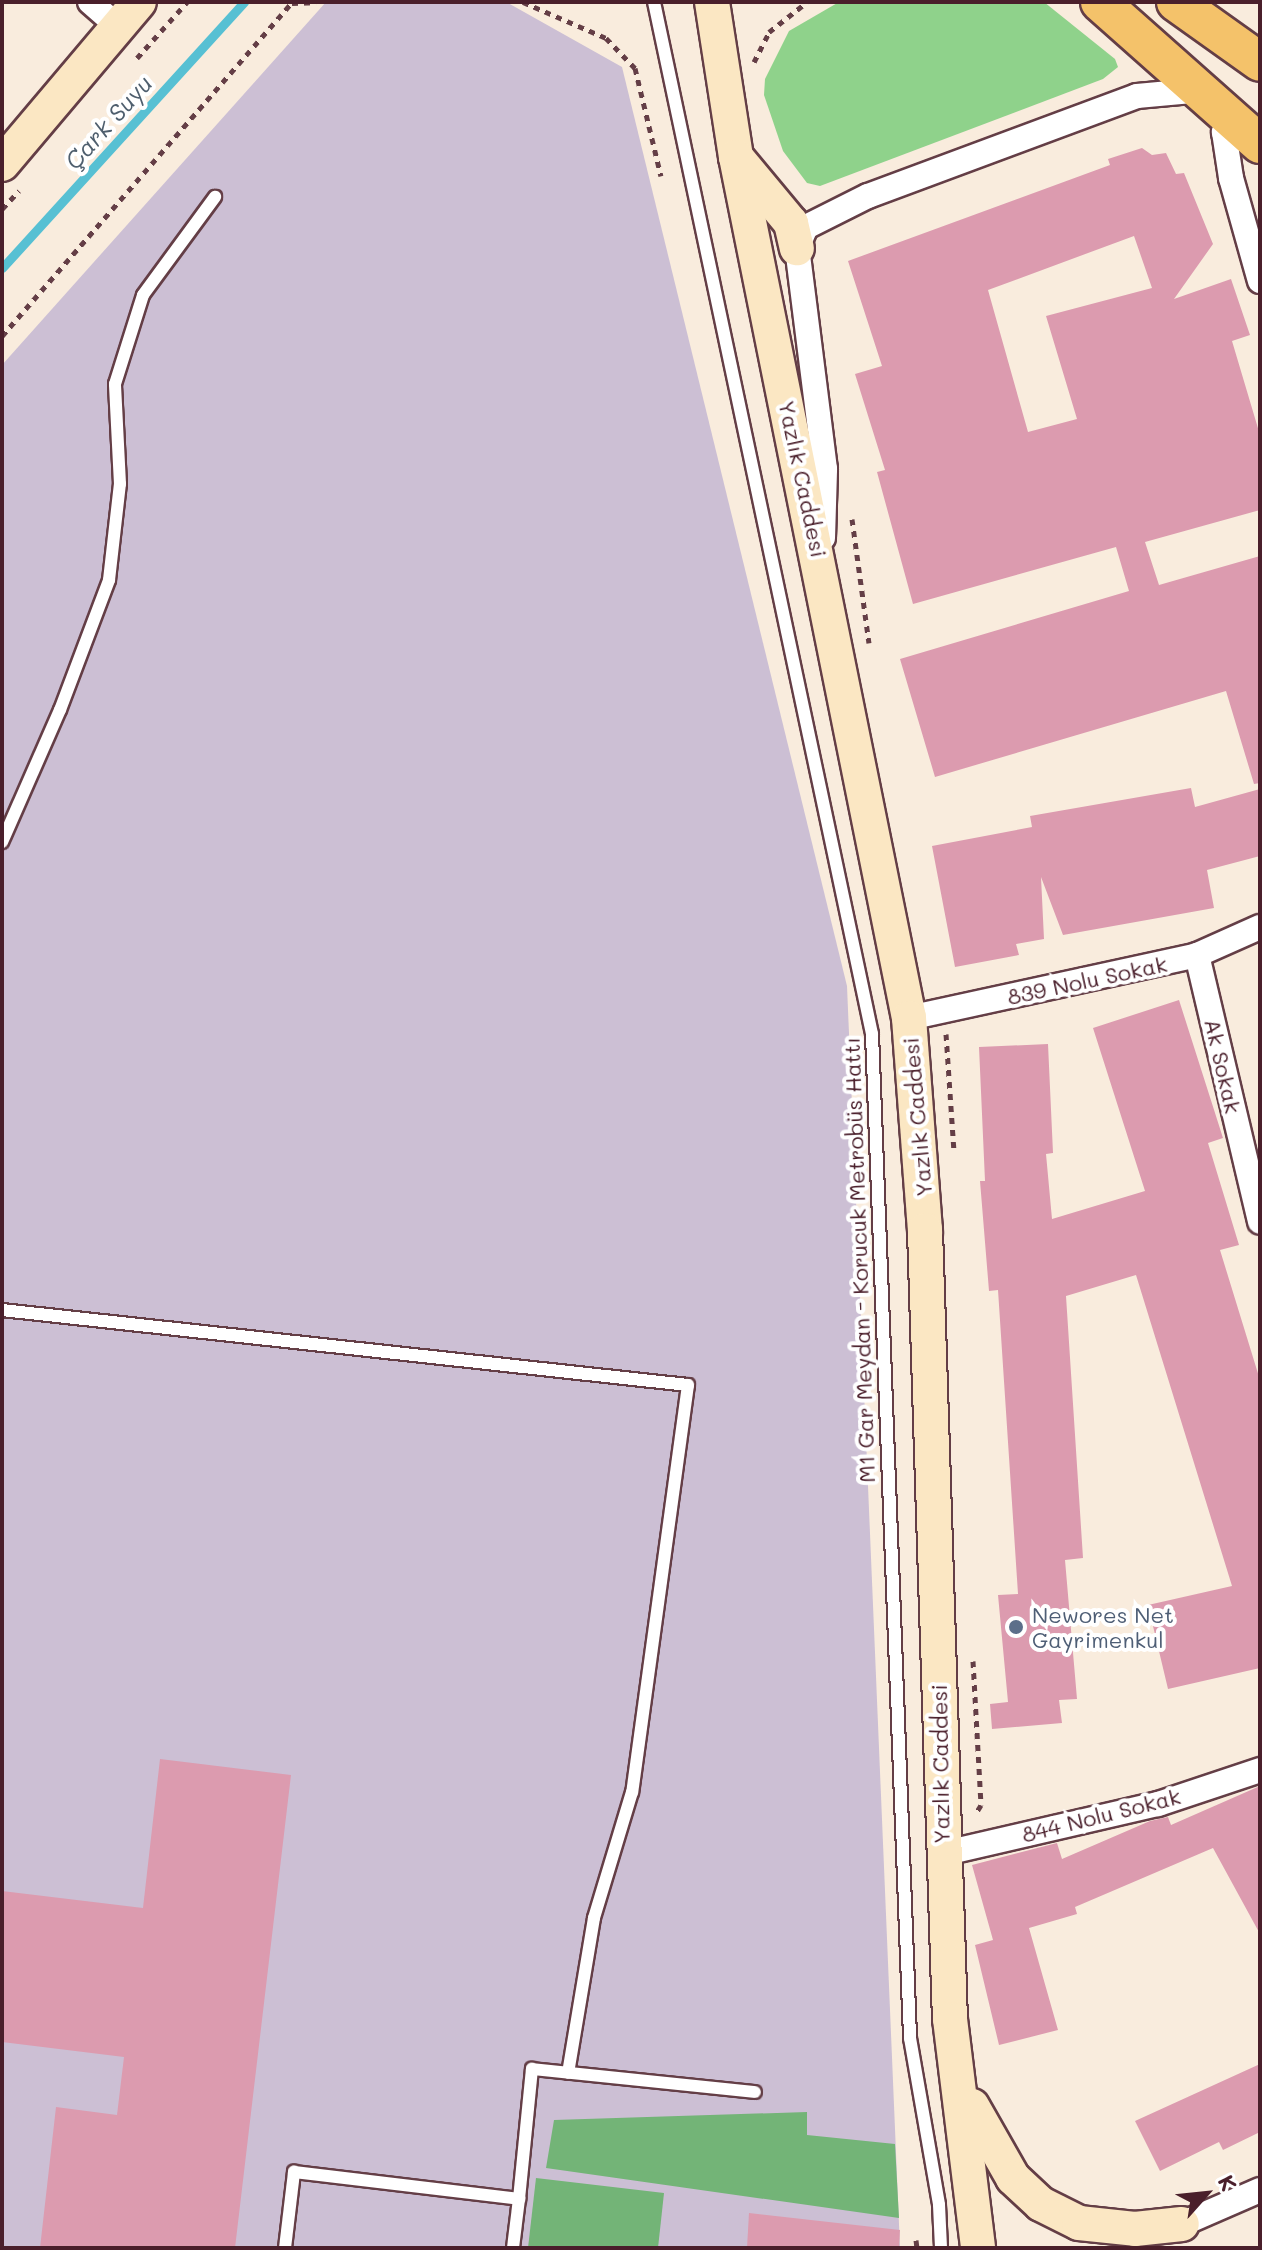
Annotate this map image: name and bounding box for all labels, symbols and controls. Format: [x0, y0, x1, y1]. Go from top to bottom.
water label: Çark Suyu [58, 69, 158, 175]
street label: Yazlık Caddesi [773, 398, 833, 560]
street label: 839 Nolu Sokak [1005, 950, 1169, 1010]
street label: Ak Sokak [1199, 1016, 1247, 1116]
street label: Yazlık Caddesi [897, 1036, 937, 1198]
street label: M1 Gar Meydan - Korucuk Metrobüs Hattı [838, 1037, 880, 1483]
place label: Newores Net Gayrimenkul [1032, 1601, 1174, 1652]
marker: Newores Net Gayrimenkul [1007, 1618, 1025, 1636]
street label: Yazlık Caddesi [925, 1684, 955, 1844]
street label: 844 Nolu Sokak [1019, 1783, 1183, 1847]
north arrow [1166, 2154, 1246, 2234]
text: K [1212, 2170, 1244, 2196]

